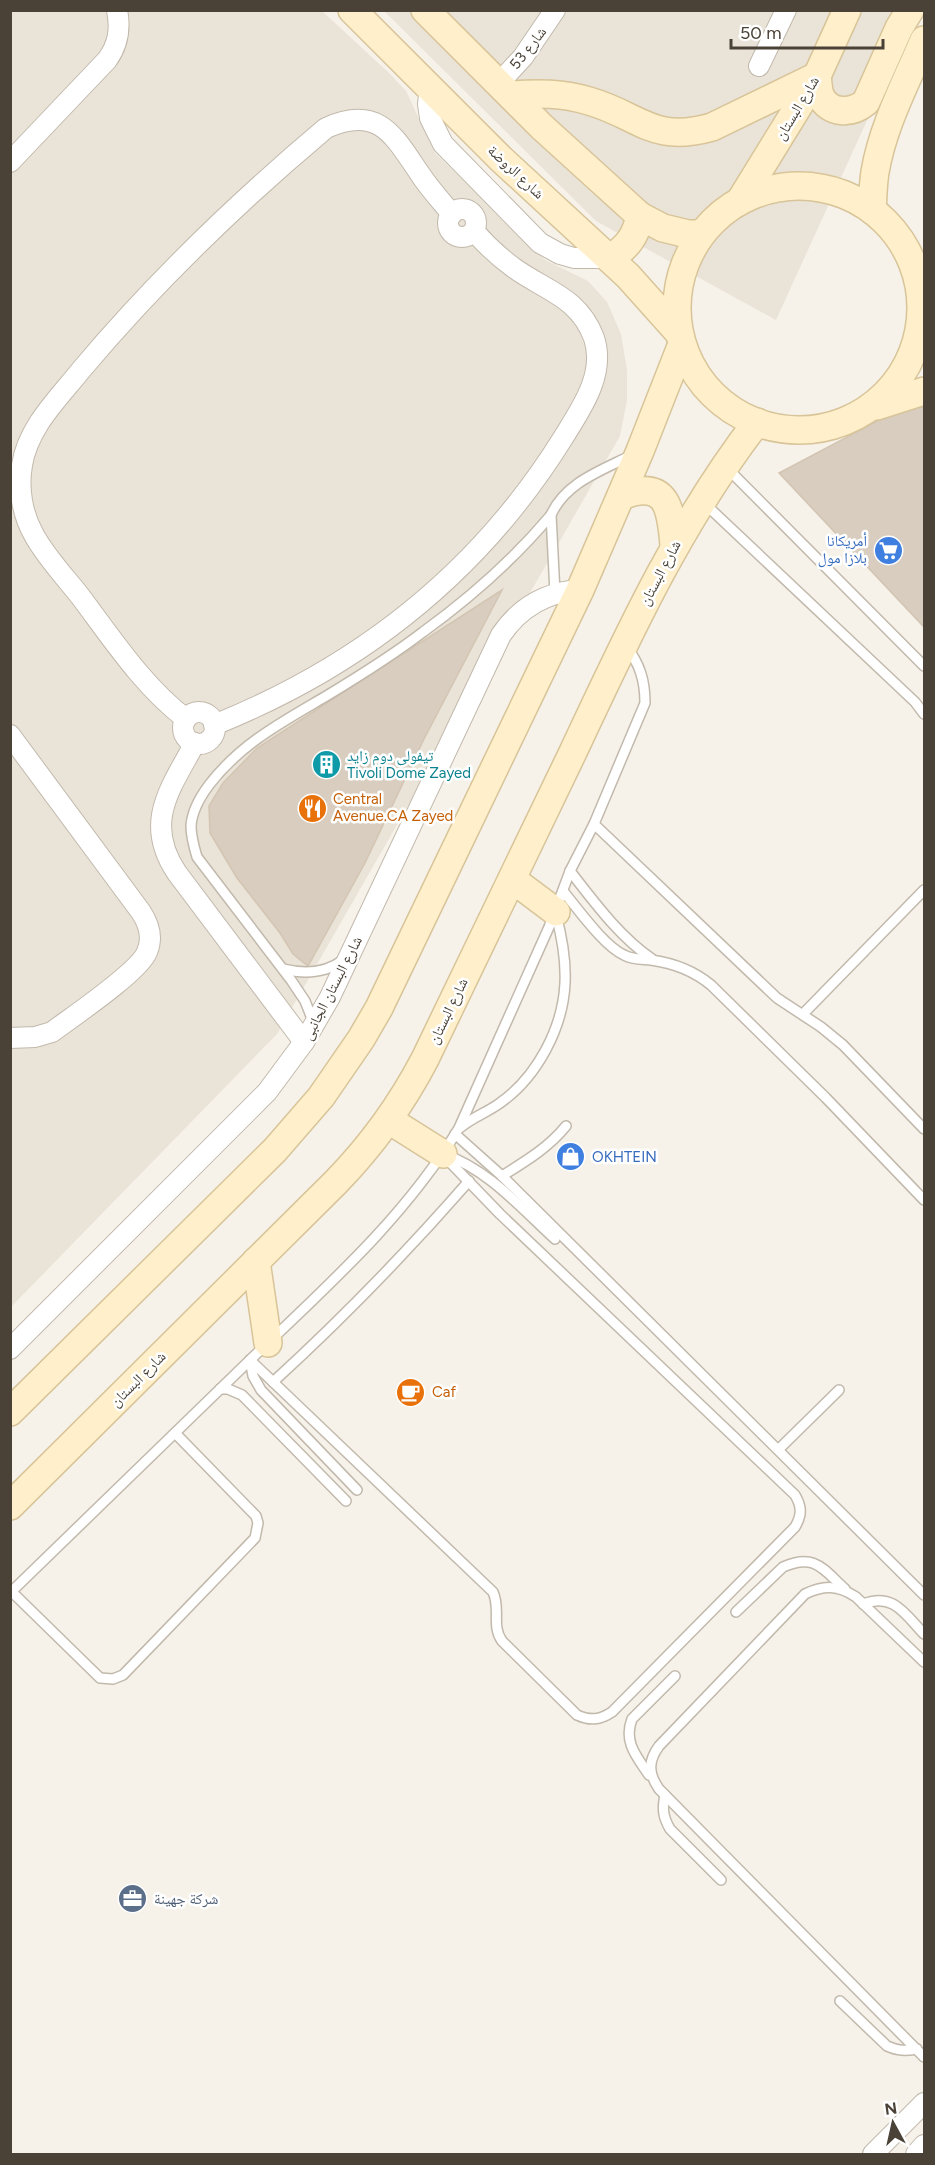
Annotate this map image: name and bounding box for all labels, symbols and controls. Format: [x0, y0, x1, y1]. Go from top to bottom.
scale bar [731, 12, 882, 50]
text: 50 m [740, 22, 782, 44]
street label: شارع 53 [506, 23, 551, 73]
street label: شارع البستان [771, 73, 824, 144]
street label: شارع الروضة [483, 141, 548, 203]
place label: أمريكانا بلازا مول [818, 532, 867, 568]
supermarket icon: أمريكانا بلازا مول [872, 534, 904, 566]
street label: شارع البستان [635, 537, 686, 609]
place label: تيفولى دوم زايد Tivoli Dome Zayed [347, 747, 471, 782]
building icon: تيفولى دوم زايد Tivoli Dome Zayed [310, 749, 342, 781]
place label: Central Avenue.CA Zayed [333, 790, 453, 825]
restaurant icon: Central Avenue.CA Zayed [296, 792, 328, 824]
street label: شارع البستان الجانبى [298, 933, 367, 1043]
street label: شارع البستان [424, 975, 473, 1047]
shop icon: OKHTEIN [555, 1141, 587, 1173]
place label: OKHTEIN [592, 1148, 657, 1166]
street label: شارع البستان [106, 1347, 170, 1411]
cafe icon: Caf [395, 1376, 427, 1408]
place label: Caf [432, 1383, 456, 1401]
office icon: شركة جهينة [117, 1883, 149, 1915]
place label: شركة جهينة [154, 1890, 219, 1908]
north arrow [863, 2093, 923, 2153]
text: N [884, 2098, 898, 2119]

